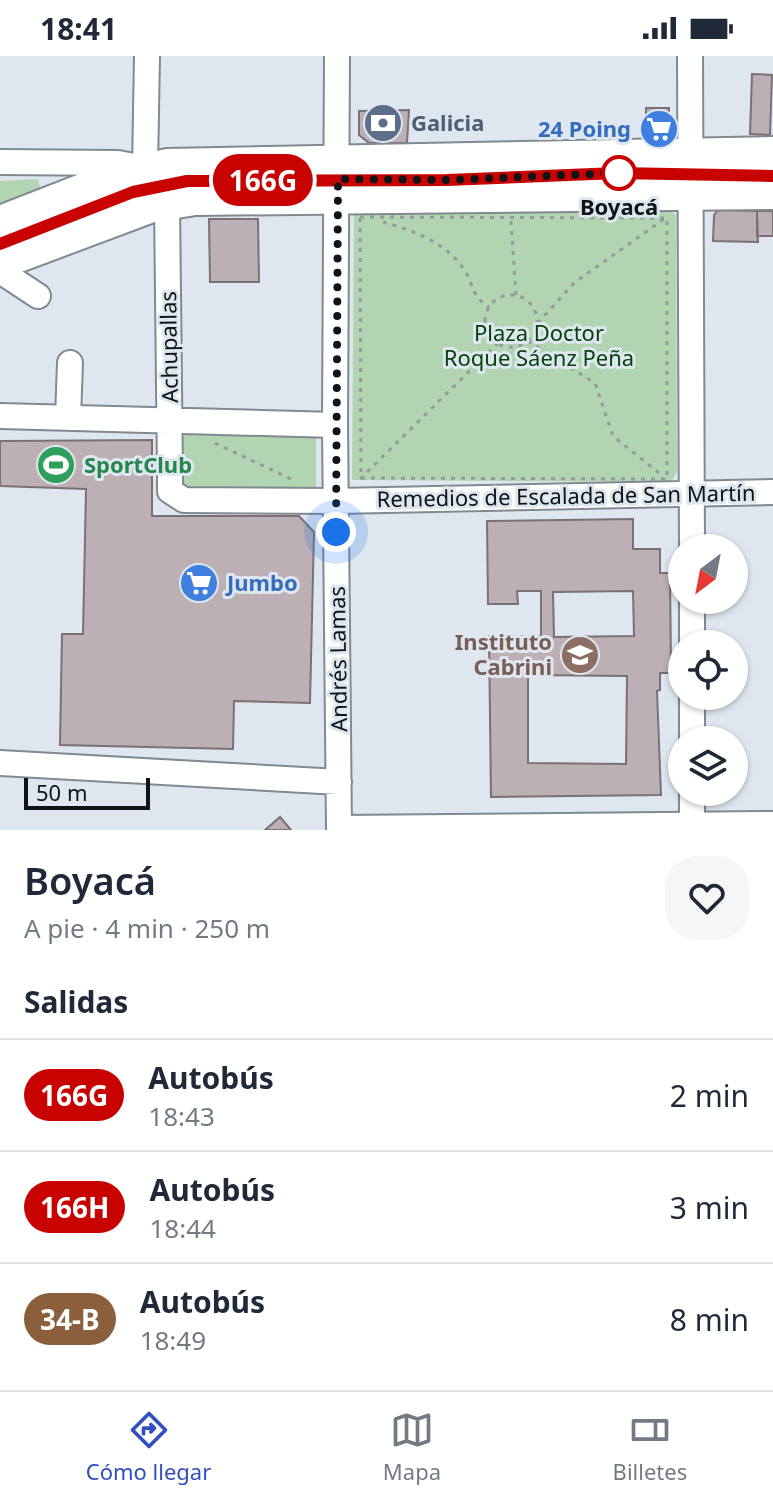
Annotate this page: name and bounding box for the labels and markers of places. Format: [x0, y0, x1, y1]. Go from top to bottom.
bank icon: Galicia [362, 102, 404, 144]
place label: Galicia [411, 107, 484, 137]
supermarket icon: 24 Poing [638, 108, 680, 150]
place label: 24 Poing [538, 113, 631, 143]
marker: Boyacá [602, 156, 636, 190]
place label: Boyacá [580, 191, 658, 221]
sports icon: SportClub [35, 444, 77, 486]
place label: SportClub [84, 449, 192, 479]
supermarket icon: Jumbo [178, 562, 220, 604]
place label: Jumbo [225, 567, 298, 597]
place label: Instituto Cabrini [455, 626, 552, 681]
school or university icon: Instituto Cabrini [559, 634, 601, 676]

